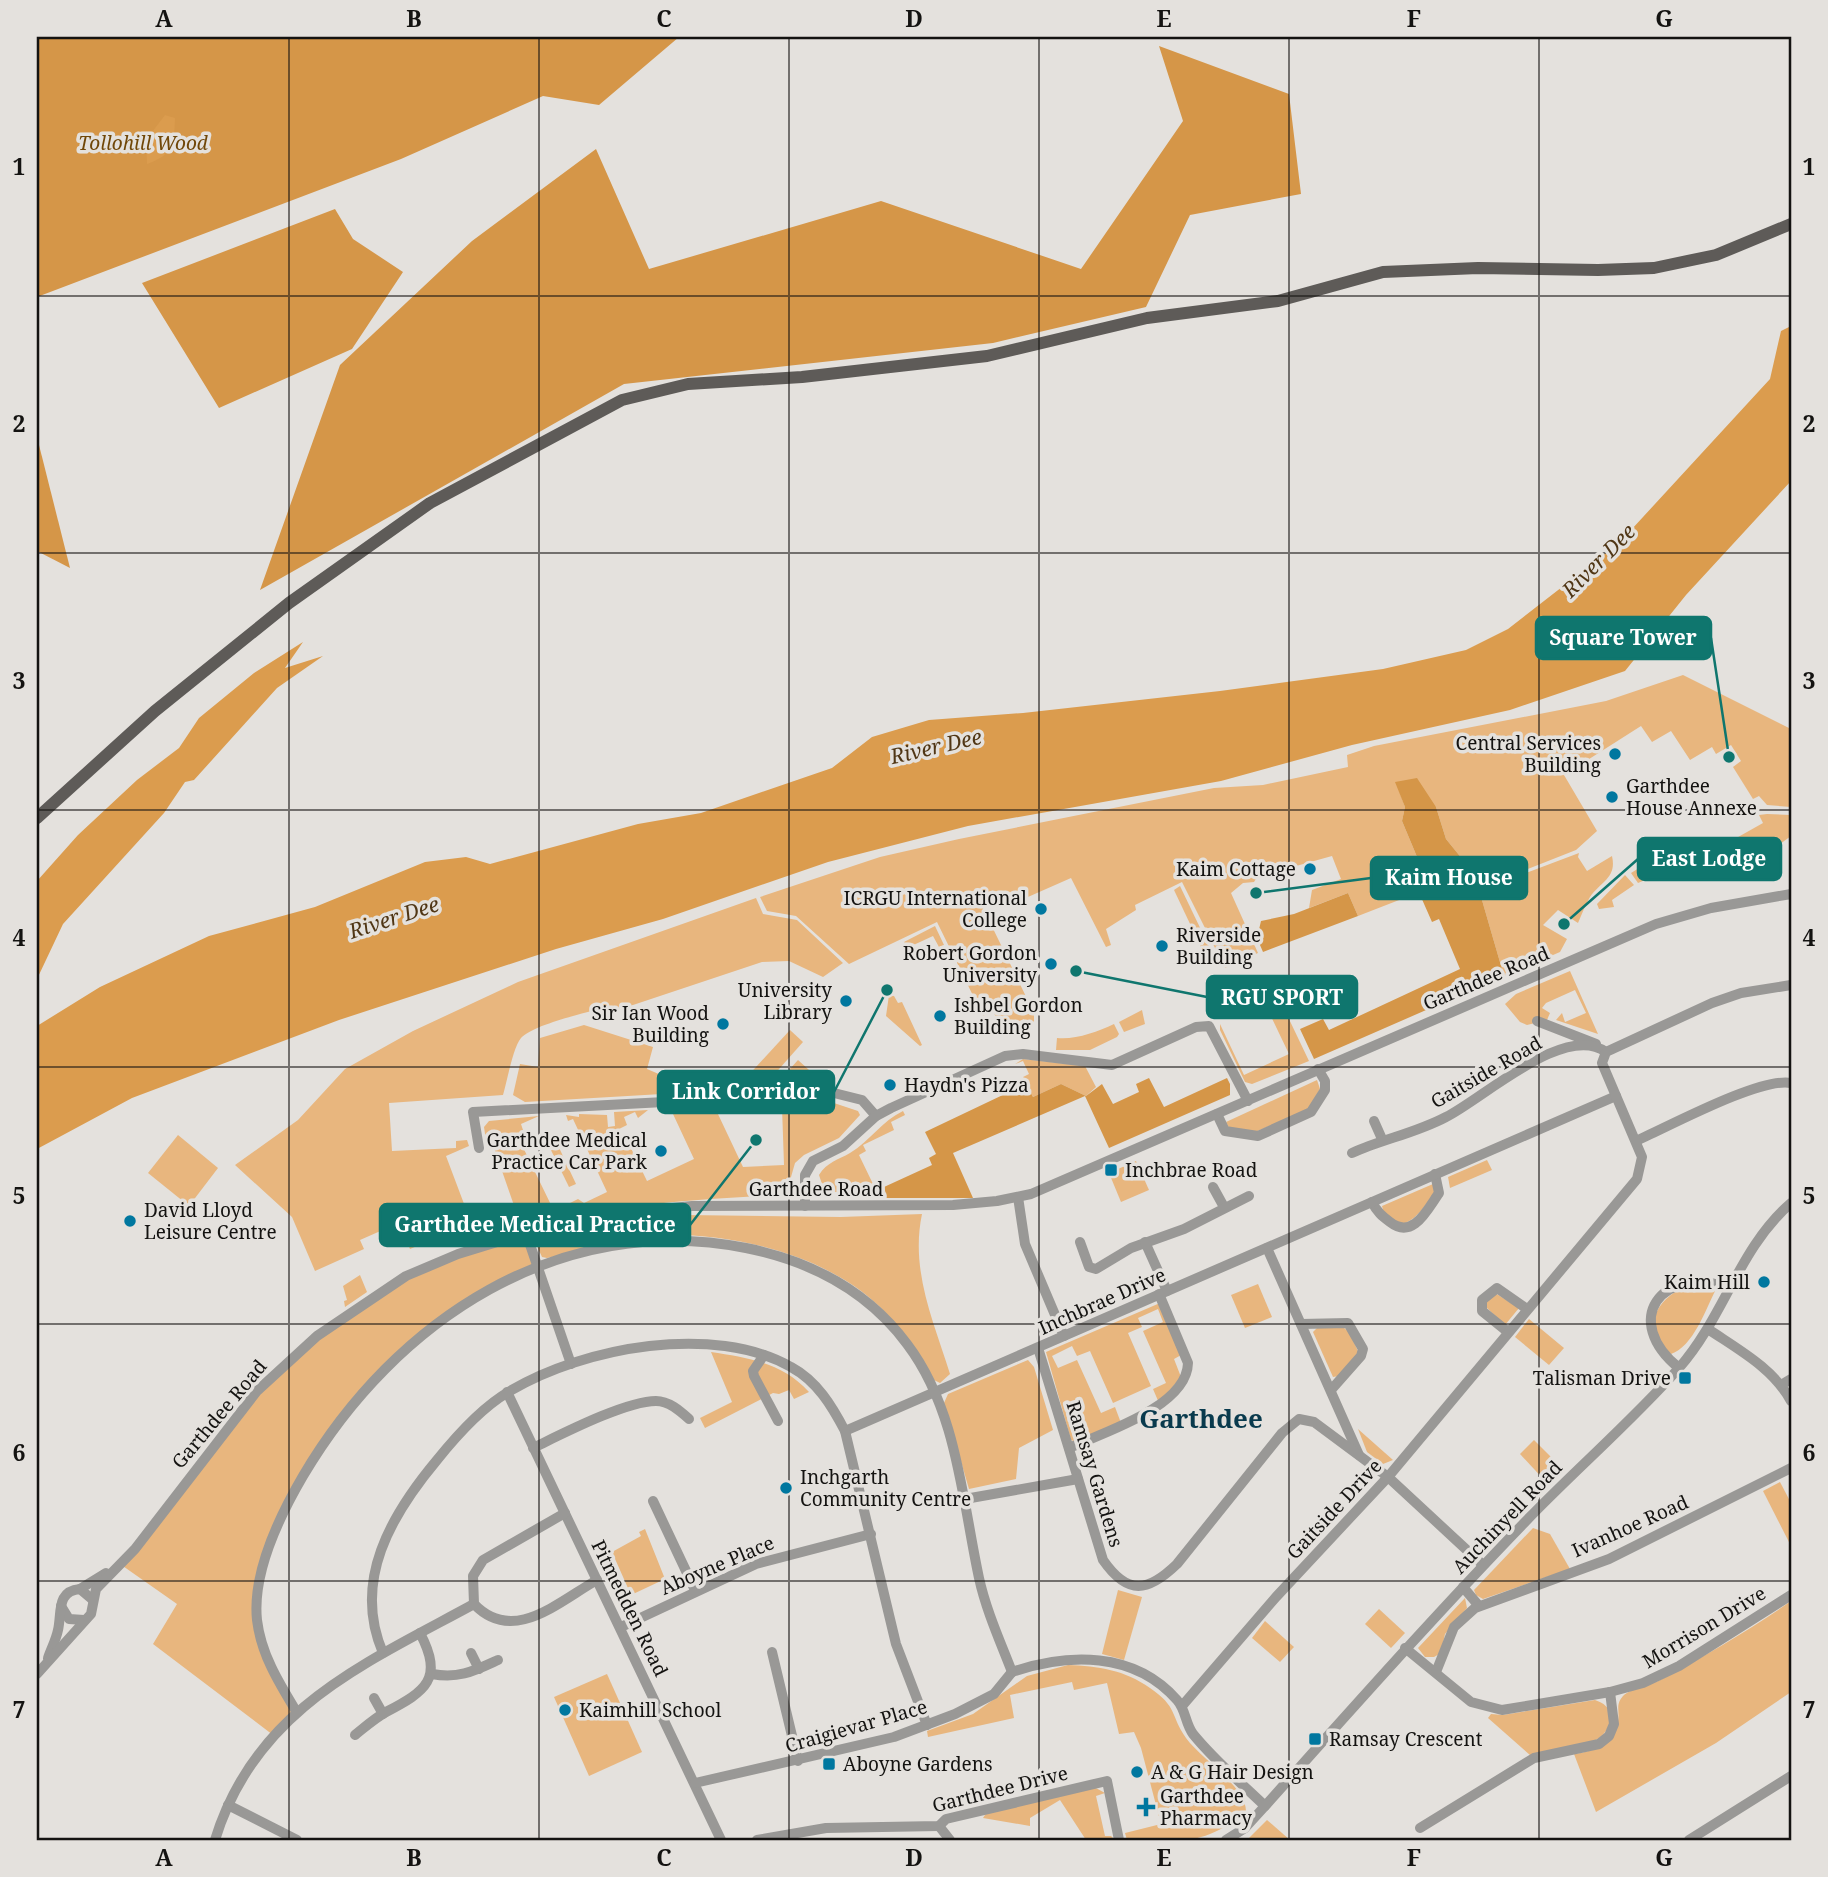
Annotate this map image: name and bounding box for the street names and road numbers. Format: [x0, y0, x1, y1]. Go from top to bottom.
street label: Garthdee Road [1419, 940, 1553, 1016]
street label: Gaitside Road [1426, 1030, 1547, 1114]
street label: Garthdee Road [749, 1176, 884, 1202]
street label: Inchbrae Drive [1034, 1261, 1170, 1341]
street label: Garthdee Road [166, 1354, 272, 1474]
street label: Ramsay Gardens [1060, 1398, 1130, 1550]
street label: Gaitside Drive [1281, 1453, 1387, 1565]
street label: Auchinyell Road [1446, 1455, 1568, 1579]
street label: Ivanhoe Road [1568, 1489, 1693, 1563]
street label: Aboyne Place [656, 1529, 778, 1601]
street label: Pitmedden Road [586, 1535, 674, 1681]
street label: Morrison Drive [1638, 1580, 1770, 1674]
street label: Craigievar Place [782, 1693, 930, 1759]
street label: Garthdee Drive [929, 1760, 1071, 1818]

